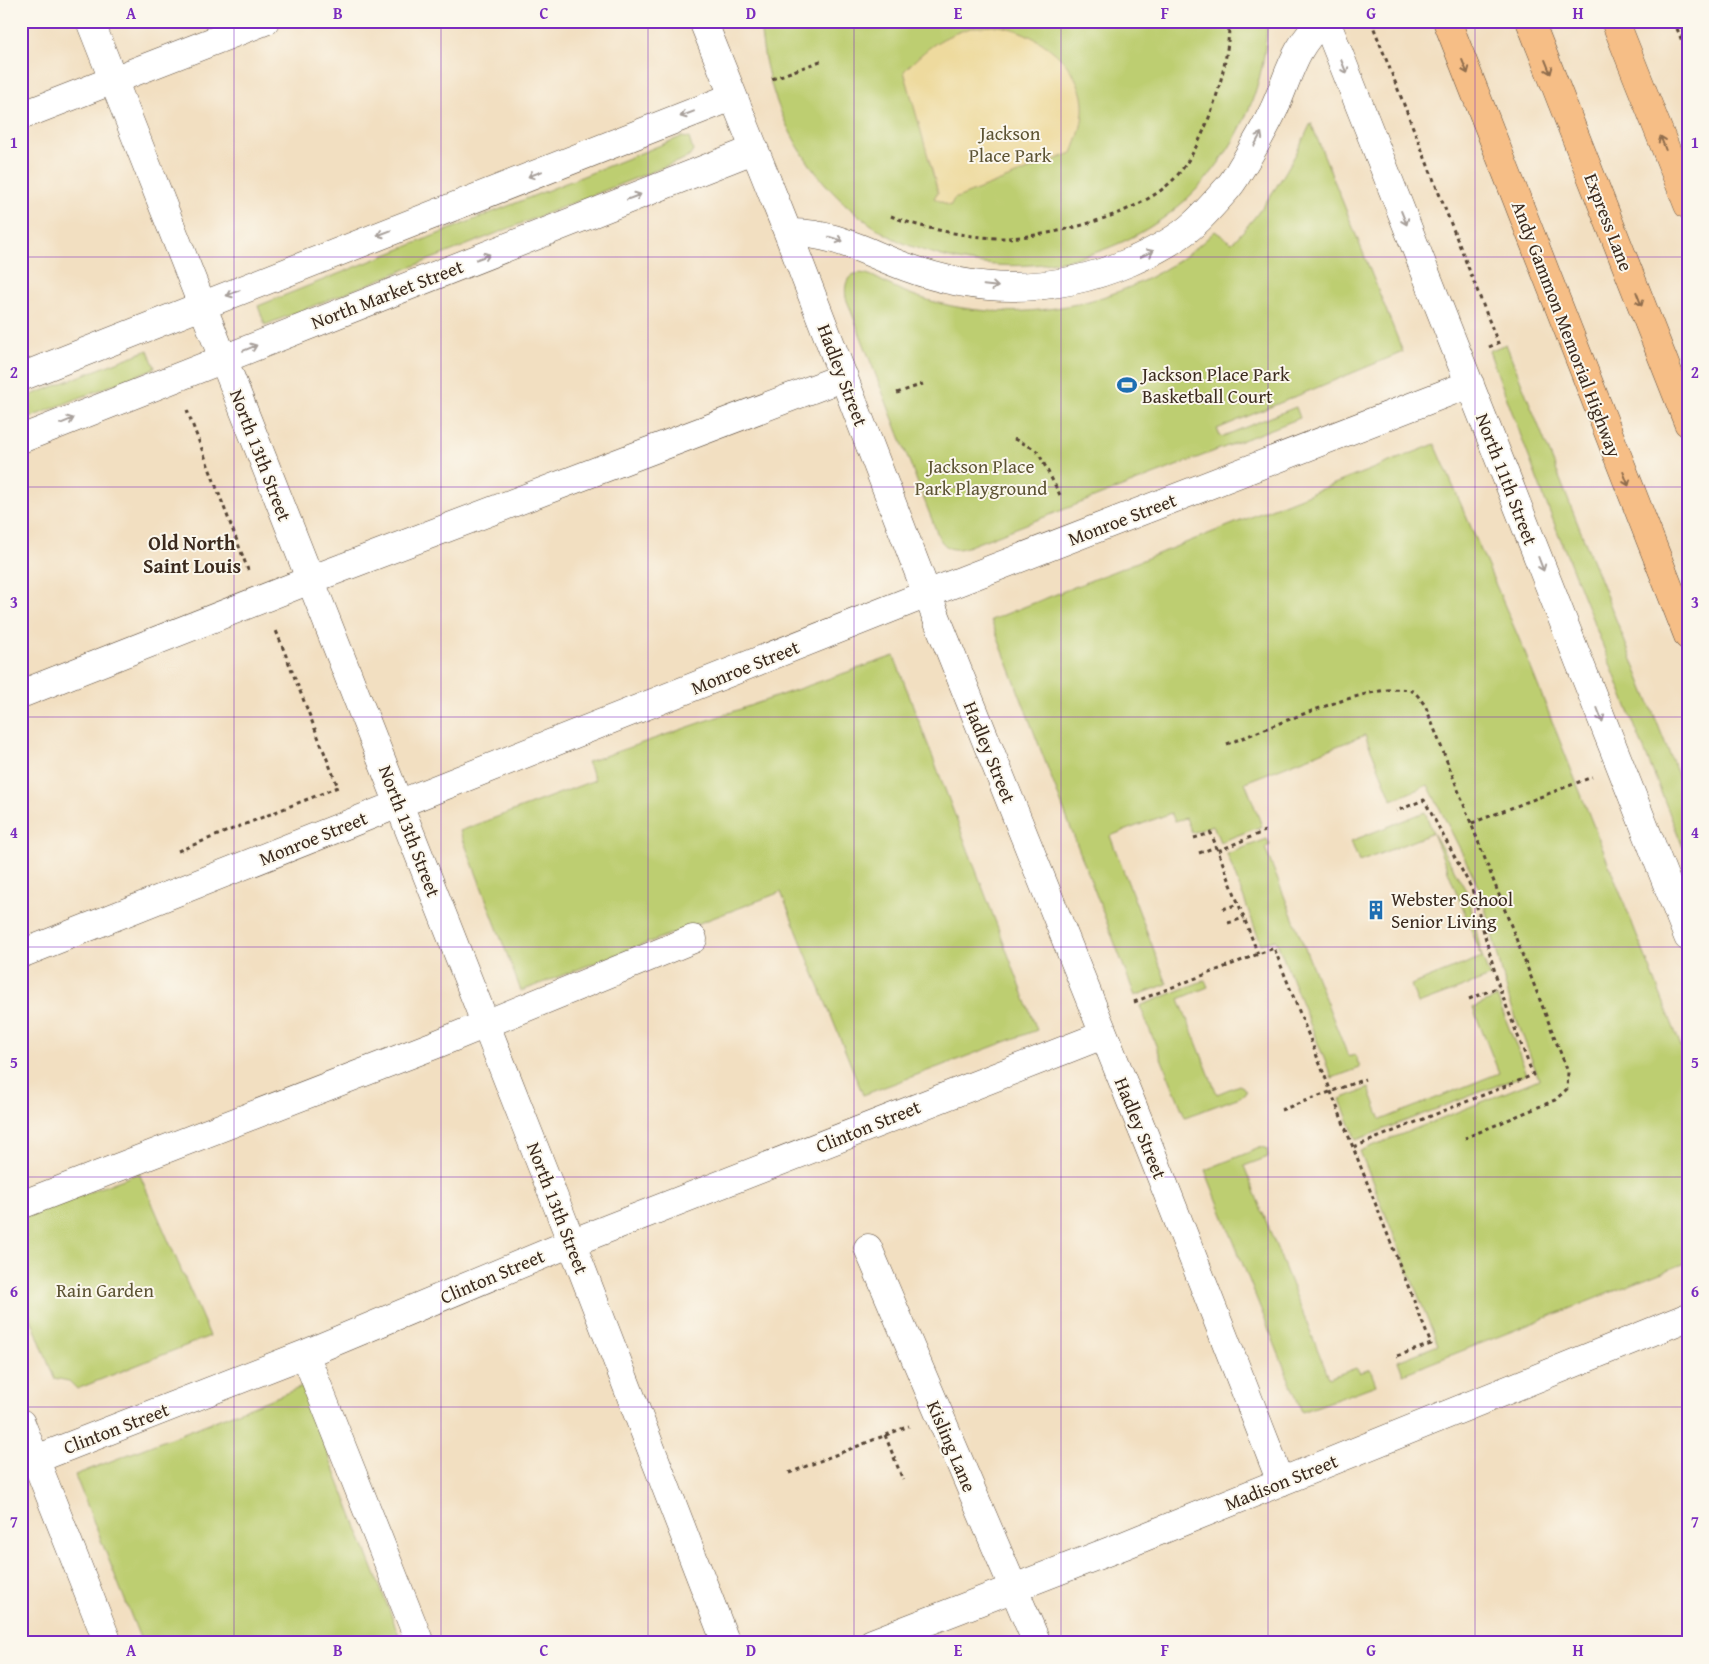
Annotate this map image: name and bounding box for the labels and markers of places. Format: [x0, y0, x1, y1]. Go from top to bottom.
place label: Jackson Place Park Basketball Court [1140, 360, 1290, 410]
sports icon: Jackson Place Park Basketball Court [1116, 374, 1138, 396]
place label: Webster School Senior Living [1391, 885, 1513, 935]
building icon: Webster School Senior Living [1365, 899, 1387, 921]

